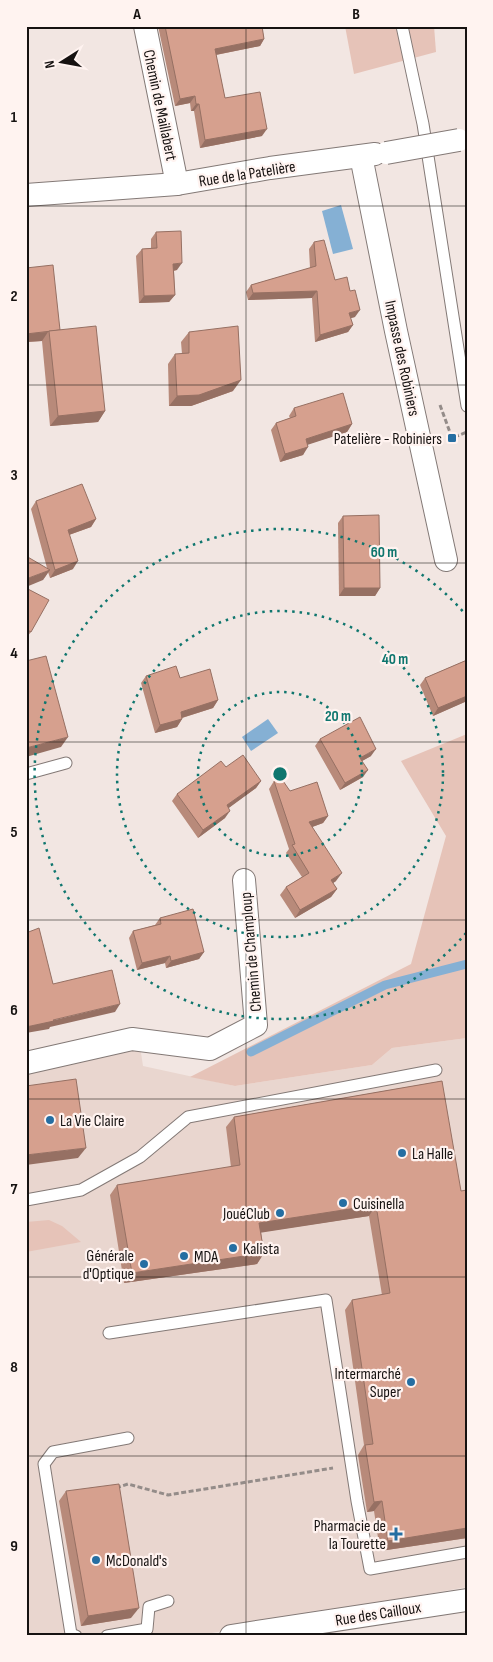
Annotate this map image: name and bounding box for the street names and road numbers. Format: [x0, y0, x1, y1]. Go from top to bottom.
street label: Chemin de Maillabert [139, 48, 181, 163]
street label: Rue de la Patelière [197, 157, 297, 192]
street label: Impasse des Robiniers [380, 299, 423, 418]
street label: Chemin de Champloup [237, 891, 266, 1012]
street label: Rue des Cailloux [334, 1598, 422, 1631]

